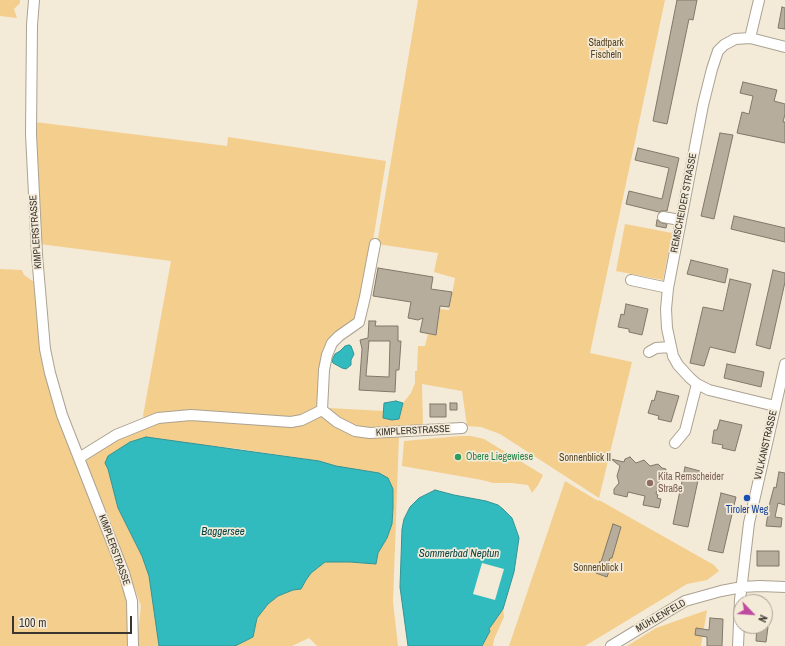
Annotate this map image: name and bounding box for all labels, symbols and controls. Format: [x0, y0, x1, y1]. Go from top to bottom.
park label: Stadtpark Fischeln [588, 37, 624, 60]
street label: REMSCHEIDER STRASSE [668, 152, 700, 254]
street label: KIMPLERSTRASSE [27, 195, 45, 269]
street label: VULKANSTRASSE [752, 409, 780, 481]
street label: KIMPLERSTRASSE [376, 423, 450, 439]
place label: Obere Liegewiese [466, 451, 533, 463]
marker: Obere Liegewiese [453, 452, 463, 462]
park label: Sonnenblick II [559, 452, 611, 464]
place label: Kita Remscheider Straße [658, 471, 724, 494]
marker: Kita Remscheider Straße [645, 478, 655, 488]
marker: Tiroler Weg [742, 493, 752, 503]
place label: Tiroler Weg [726, 504, 768, 516]
street label: KIMPLERSTRASSE [96, 513, 132, 587]
water label: Baggersee [201, 525, 245, 539]
water label: Sommerbad Neptun [419, 547, 499, 561]
park label: Sonnenblick I [573, 562, 623, 574]
north arrow [733, 594, 773, 634]
street label: MÜHLENFELD [634, 597, 688, 635]
scale bar [14, 608, 134, 634]
text: N [755, 613, 771, 625]
text: 100 m [19, 615, 46, 631]

